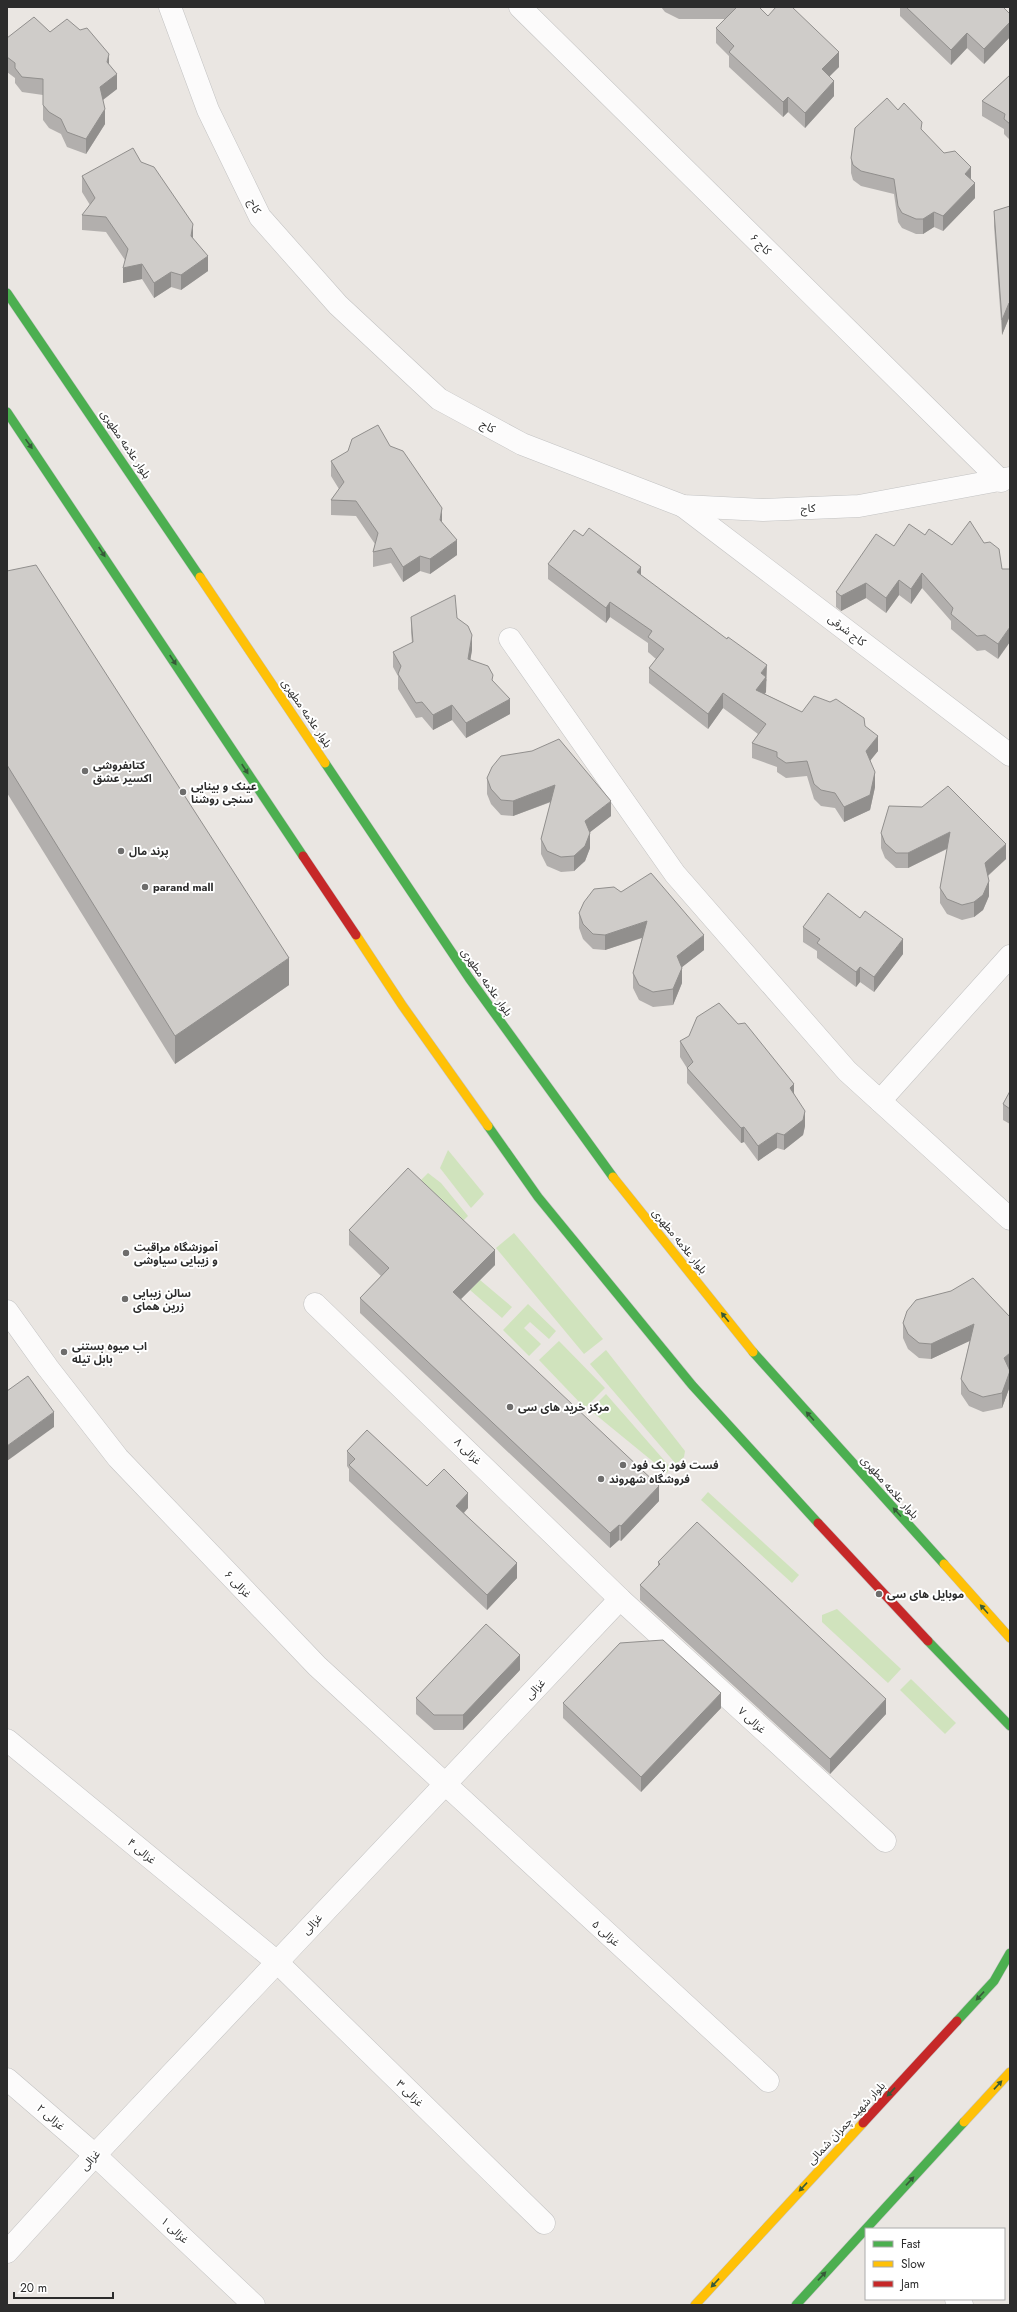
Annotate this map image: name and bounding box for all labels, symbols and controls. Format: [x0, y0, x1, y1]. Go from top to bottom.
street label: کاج [245, 196, 266, 217]
street label: کاج ۶ [747, 230, 776, 259]
street label: بلوار علامه مطهری [97, 406, 155, 482]
street label: کاج [478, 415, 499, 437]
one-way arrow [25, 439, 33, 449]
street label: کاج [800, 500, 816, 516]
one-way arrow [98, 547, 106, 557]
street label: کاج شرقی [825, 610, 870, 650]
one-way arrow [170, 654, 177, 666]
street label: بلوار علامه مطهری [278, 675, 336, 751]
place label: کتابفروشی اکسیر عشق [93, 757, 152, 786]
one-way arrow [241, 764, 249, 774]
marker: کتابفروشی اکسیر عشق [80, 766, 90, 776]
place label: عینک و بینایی سنجی روشنا [191, 778, 257, 807]
marker: عینک و بینایی سنجی روشنا [178, 787, 188, 797]
place label: پرند مال [129, 843, 169, 859]
marker: پرند مال [116, 846, 126, 856]
place label: parand mall [153, 879, 213, 895]
marker: parand mall [140, 882, 150, 892]
street label: بلوار علامه مطهری [458, 945, 516, 1019]
street label: بلوار علامه مطهری [649, 1205, 711, 1277]
place label: آموزشگاه مراقبت و زیبایی سیاوشی [134, 1239, 218, 1268]
marker: آموزشگاه مراقبت و زیبایی سیاوشی [121, 1248, 131, 1258]
place label: سالن زیبایی زرین همای [133, 1285, 191, 1314]
marker: سالن زیبایی زرین همای [120, 1294, 130, 1304]
one-way arrow [721, 1311, 730, 1322]
place label: اب میوه بستنی بابل تیله [72, 1338, 147, 1367]
marker: اب میوه بستنی بابل تیله [59, 1347, 69, 1357]
place label: مرکز خرید های سی [518, 1399, 609, 1415]
marker: مرکز خرید های سی [505, 1402, 515, 1412]
one-way arrow [806, 1411, 815, 1420]
street label: غزالی ۸ [451, 1434, 486, 1468]
street label: بلوار علامه مطهری [857, 1452, 923, 1522]
place label: فست فود پک فود [631, 1457, 719, 1473]
marker: فست فود پک فود [618, 1460, 628, 1470]
place label: فروشگاه شهروند [609, 1471, 690, 1487]
marker: فروشگاه شهروند [596, 1474, 606, 1484]
one-way arrow [892, 1507, 902, 1517]
street label: غزالی ۶ [221, 1567, 255, 1602]
place label: موبایل های سی [887, 1586, 964, 1602]
marker: موبایل های سی [874, 1589, 884, 1599]
one-way arrow [979, 1604, 989, 1614]
street label: غزالی [521, 1675, 549, 1703]
street label: غزالی ۷ [734, 1703, 770, 1737]
street label: غزالی ۴ [124, 1834, 160, 1868]
street label: غزالی [298, 1910, 326, 1938]
street label: غزالی ۵ [588, 1916, 624, 1950]
one-way arrow [975, 1991, 984, 2001]
street label: غزالی ۳ [393, 2076, 428, 2110]
street label: بلوار شهید چمران شمالی [803, 2078, 889, 2168]
one-way arrow [993, 2080, 1003, 2090]
one-way arrow [887, 2087, 896, 2097]
street label: غزالی ۲ [33, 2100, 69, 2134]
street label: غزالی [76, 2146, 104, 2174]
one-way arrow [905, 2176, 914, 2185]
one-way arrow [799, 2182, 808, 2192]
street label: غزالی ۱ [158, 2213, 193, 2247]
legend [865, 2228, 1005, 2300]
text: Fast [901, 2235, 920, 2253]
text: Slow [901, 2255, 926, 2273]
one-way arrow [817, 2271, 827, 2281]
scale bar [14, 2274, 113, 2300]
text: Jam [899, 2275, 919, 2293]
one-way arrow [710, 2278, 720, 2288]
text: 20 m [20, 2279, 47, 2297]

